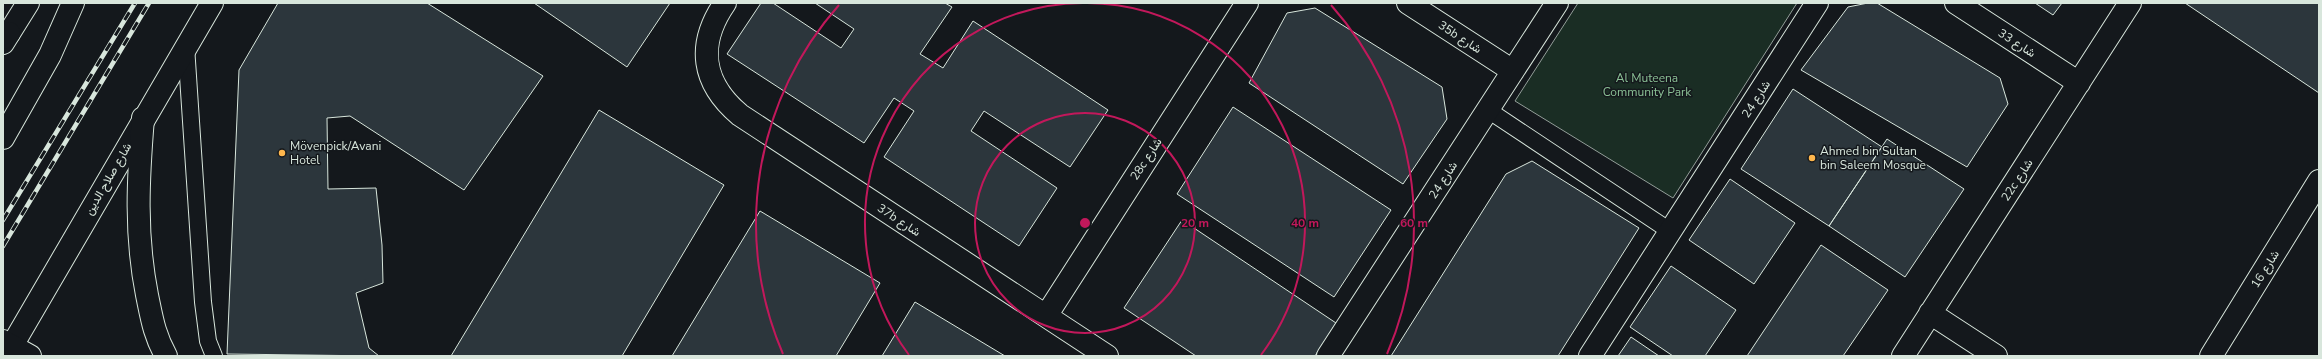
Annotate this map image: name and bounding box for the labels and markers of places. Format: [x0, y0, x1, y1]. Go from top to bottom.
place label: Mövenpick/Avani Hotel [290, 138, 381, 168]
place label: Ahmed bin Sultan bin Saleem Mosque [1820, 143, 1926, 173]
marker: Mövenpick/Avani Hotel [277, 148, 287, 158]
marker: Ahmed bin Sultan bin Saleem Mosque [1807, 153, 1817, 163]
centre of rings [1078, 216, 1092, 230]

